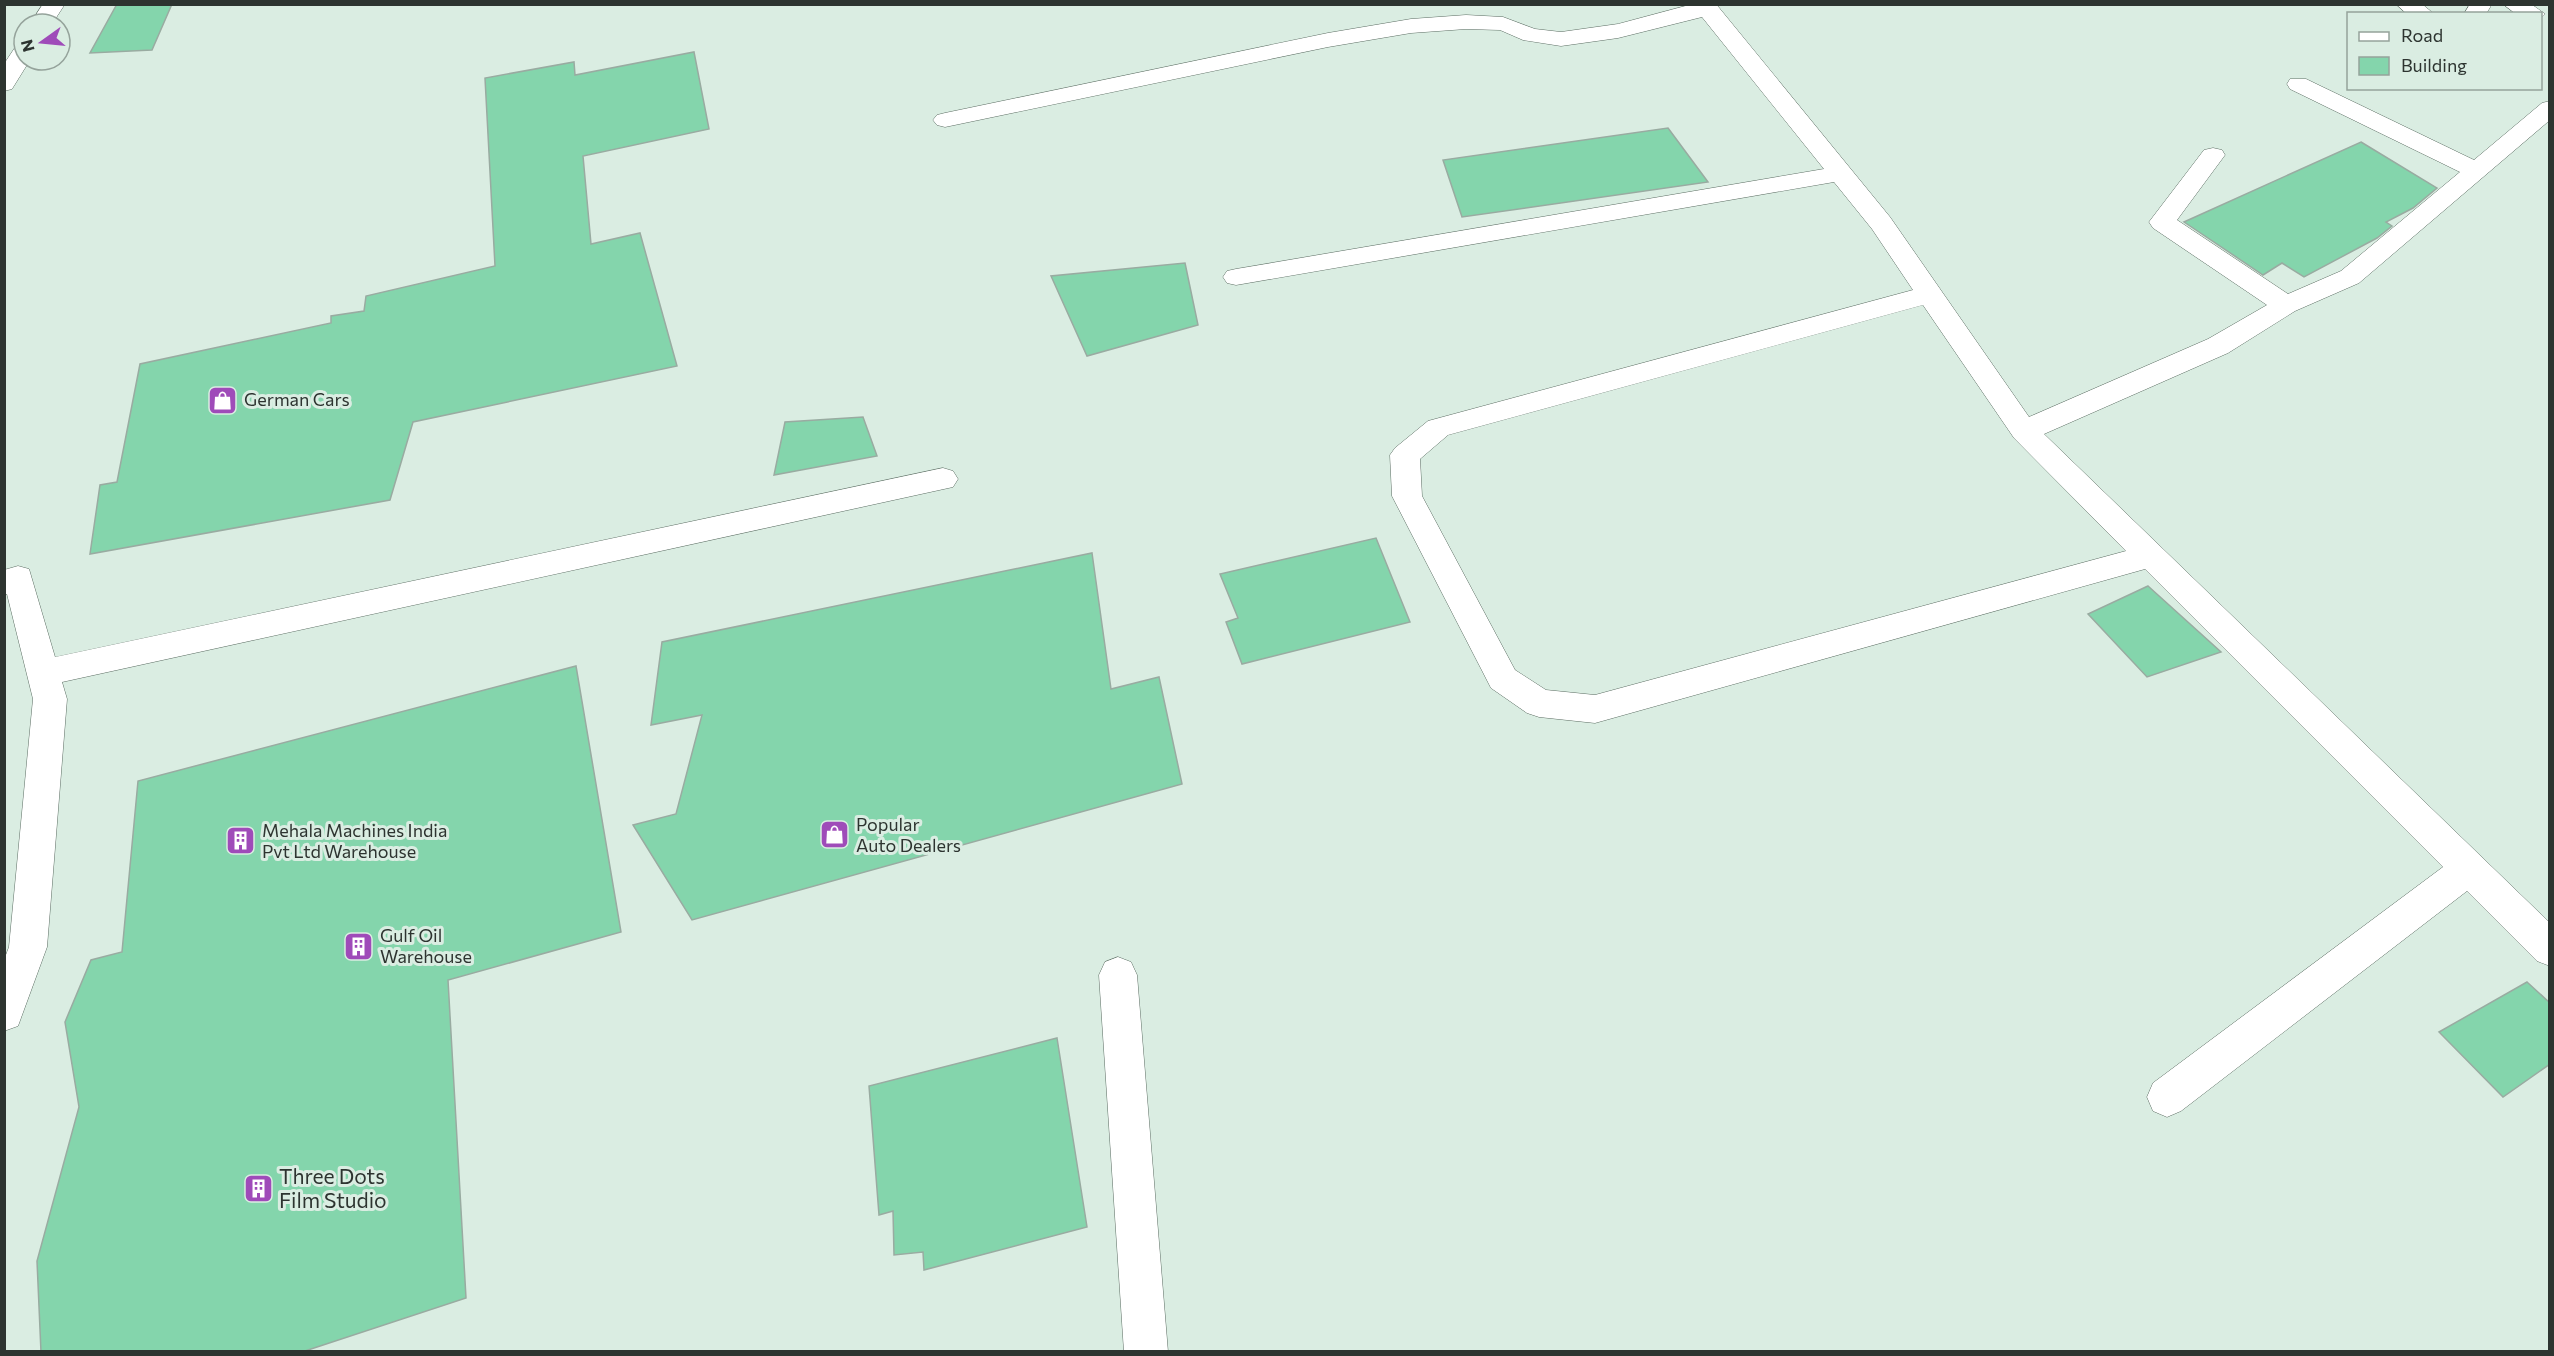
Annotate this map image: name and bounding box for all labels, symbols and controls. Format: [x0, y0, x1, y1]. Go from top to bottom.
north arrow [12, 12, 72, 72]
legend [2347, 12, 2542, 90]
text: Road [2401, 24, 2443, 46]
text: N [16, 38, 38, 54]
text: Building [2401, 54, 2467, 76]
shop icon: German Cars [207, 384, 239, 416]
place label: German Cars [244, 388, 350, 410]
place label: Popular Auto Dealers [856, 813, 961, 856]
place label: Mehala Machines India Pvt Ltd Warehouse [262, 819, 447, 862]
shop icon: Popular Auto Dealers [819, 819, 851, 851]
building icon: Mehala Machines India Pvt Ltd Warehouse [225, 825, 257, 857]
place label: Gulf Oil Warehouse [380, 924, 472, 967]
building icon: Gulf Oil Warehouse [343, 930, 375, 962]
place label: Three Dots Film Studio [279, 1163, 387, 1212]
building icon: Three Dots Film Studio [242, 1173, 274, 1205]

